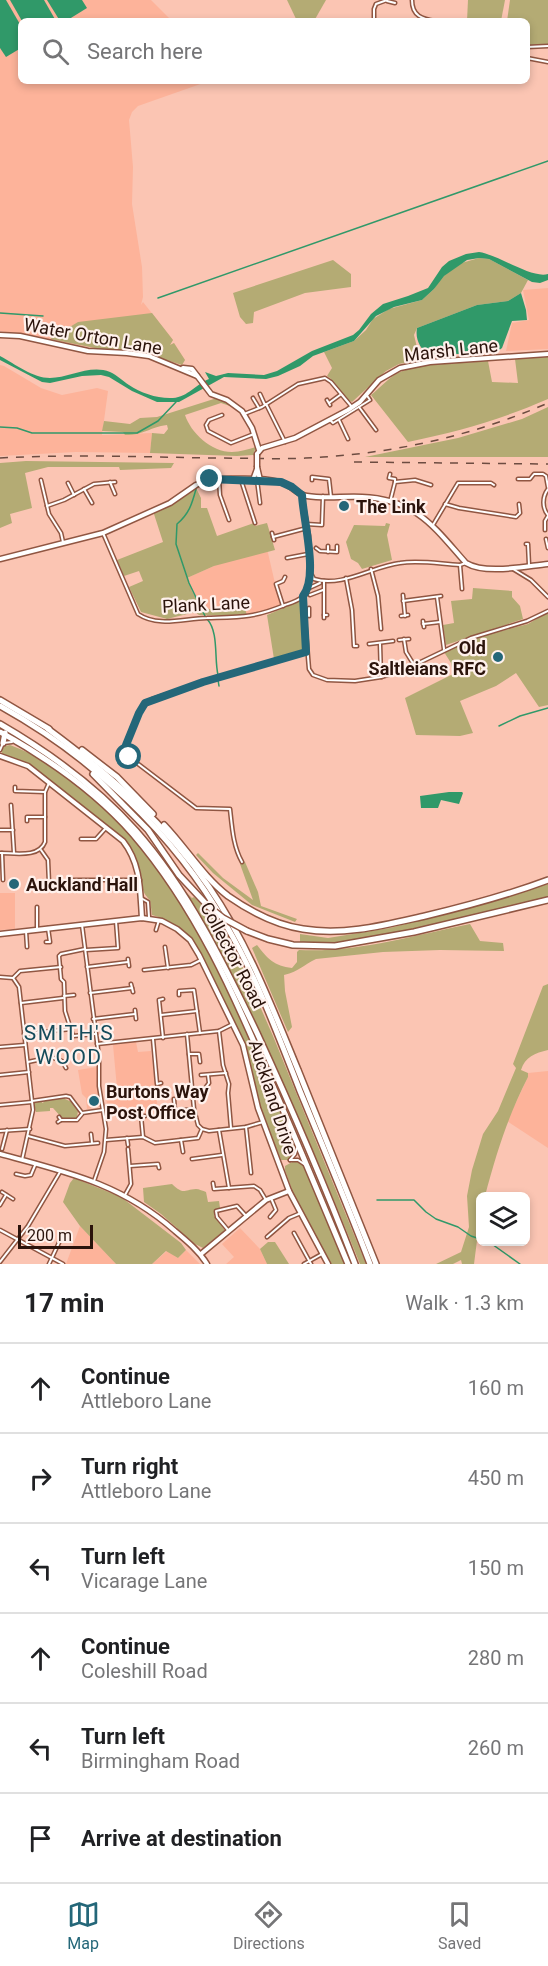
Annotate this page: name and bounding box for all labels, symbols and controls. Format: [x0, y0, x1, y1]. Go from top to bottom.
search box [18, 18, 530, 84]
icon: search [39, 35, 72, 68]
text: Search here [87, 39, 203, 64]
street label: Water Orton Lane [22, 314, 164, 358]
street label: Marsh Lane [403, 335, 499, 365]
route end [196, 465, 222, 491]
place label: The Link [356, 496, 426, 517]
marker: The Link [337, 499, 351, 513]
street label: Plank Lane [161, 591, 251, 617]
place label: Old Saltleians RFC [369, 637, 486, 679]
marker: Old Saltleians RFC [491, 650, 505, 664]
route start [115, 743, 141, 769]
place label: Auckland Hall [26, 874, 138, 895]
marker: Auckland Hall [7, 877, 21, 891]
street label: Collector Road [196, 898, 270, 1012]
district label: SMITH'S WOOD [24, 1021, 114, 1069]
street label: Auckland Drive [245, 1037, 301, 1157]
place label: Burtons Way Post Office [106, 1081, 209, 1123]
marker: Burtons Way Post Office [87, 1094, 101, 1108]
map controls [476, 1192, 530, 1246]
button: layers [476, 1192, 530, 1246]
scale bar [18, 1222, 93, 1250]
text: 200 m [27, 1226, 72, 1245]
text: 17 min [24, 1288, 104, 1318]
text: Walk · 1.3 km [405, 1291, 524, 1315]
text: Continue [81, 1364, 170, 1389]
icon: ahead [24, 1372, 57, 1405]
text: 160 m [468, 1376, 524, 1400]
text: Attleboro Lane [81, 1389, 211, 1413]
text: Turn right [81, 1454, 178, 1479]
icon: right [24, 1462, 57, 1495]
text: 450 m [468, 1466, 524, 1490]
text: Attleboro Lane [81, 1479, 211, 1503]
text: Turn left [81, 1544, 165, 1569]
icon: left [24, 1552, 57, 1585]
text: 150 m [468, 1556, 524, 1580]
text: Vicarage Lane [81, 1569, 207, 1593]
text: Continue [81, 1634, 170, 1659]
icon: ahead [24, 1642, 57, 1675]
text: 280 m [468, 1646, 524, 1670]
text: Coleshill Road [81, 1659, 208, 1683]
text: Turn left [81, 1724, 165, 1749]
icon: left [24, 1732, 57, 1765]
text: 260 m [468, 1736, 524, 1760]
text: Birmingham Road [81, 1749, 240, 1773]
icon: arrive [24, 1822, 57, 1855]
text: Arrive at destination [81, 1826, 282, 1851]
tab: Map [67, 1898, 100, 1953]
tab: Directions [233, 1898, 305, 1953]
tab: Saved [438, 1898, 481, 1953]

